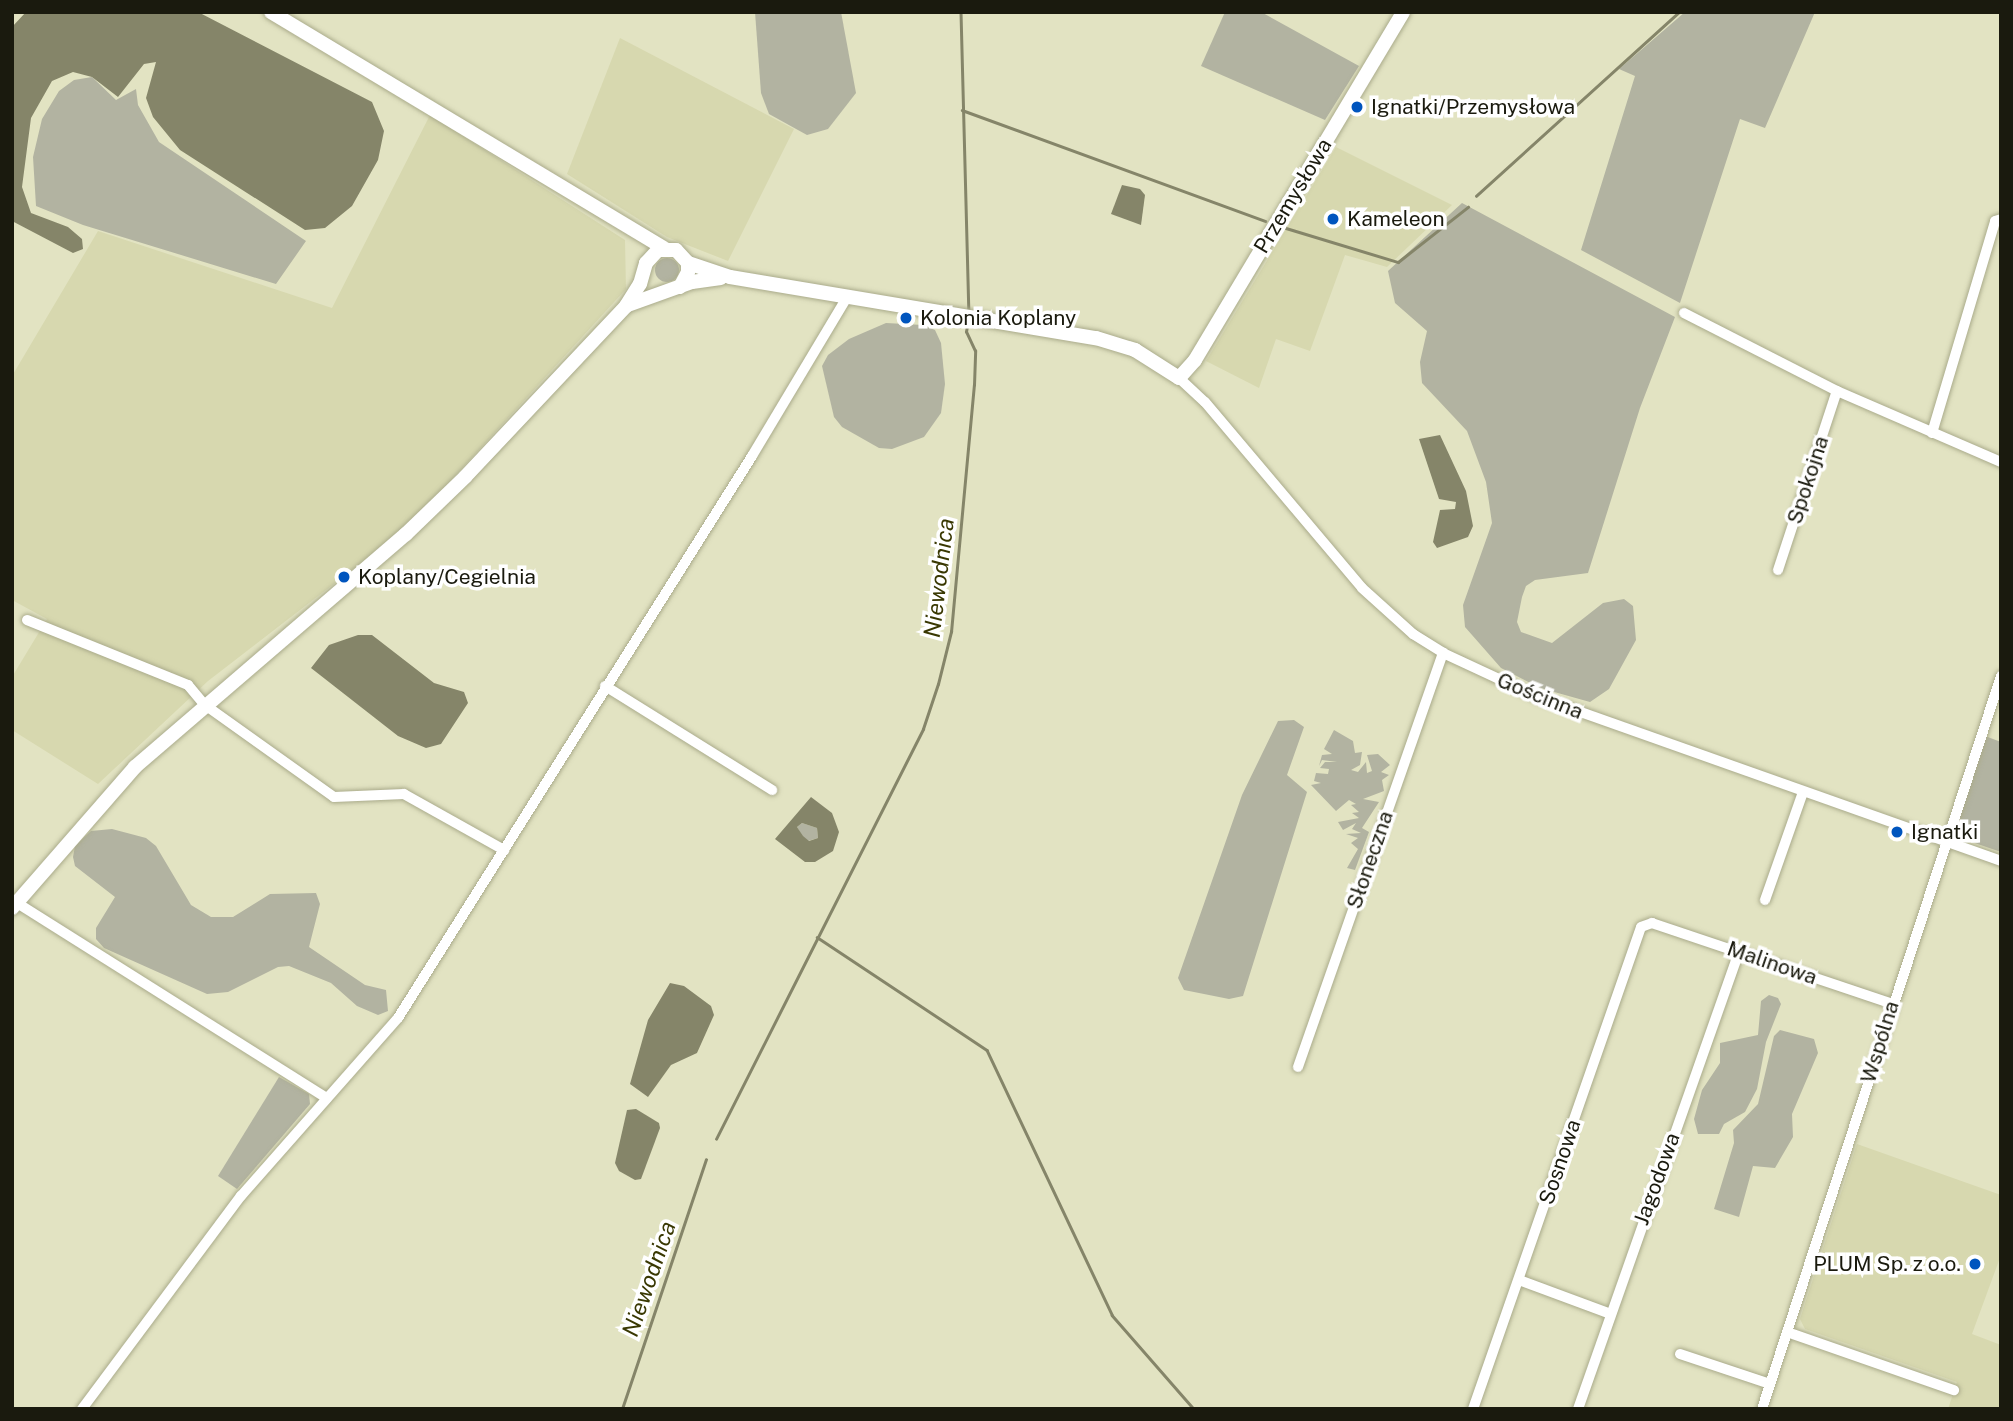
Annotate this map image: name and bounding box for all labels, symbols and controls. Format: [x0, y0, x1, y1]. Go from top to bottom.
place label: Ignatki/Przemysłowa [1371, 94, 1575, 120]
marker: Ignatki/Przemysłowa [1349, 99, 1365, 115]
street label: Przemysłowa [1249, 134, 1337, 258]
place label: Kameleon [1347, 206, 1445, 232]
marker: Kameleon [1325, 211, 1341, 227]
place label: Kolonia Koplany [920, 305, 1076, 331]
marker: Kolonia Koplany [898, 310, 914, 326]
street label: Spokojna [1782, 433, 1834, 527]
water label: Niewodnica [918, 517, 960, 639]
place label: Koplany/Cegielnia [358, 564, 536, 590]
marker: Koplany/Cegielnia [336, 569, 352, 585]
street label: Gościnna [1493, 667, 1587, 725]
street label: Słoneczna [1342, 808, 1398, 912]
place label: Ignatki [1911, 819, 1978, 845]
marker: Ignatki [1889, 824, 1905, 840]
street label: Malinowa [1724, 936, 1820, 990]
street label: Wspólna [1856, 998, 1904, 1086]
street label: Sosnowa [1534, 1116, 1586, 1208]
street label: Jagodowa [1629, 1129, 1685, 1229]
water label: Niewodnica [616, 1218, 682, 1340]
place label: PLUM Sp. z o.o. [1813, 1251, 1961, 1277]
marker: PLUM Sp. z o.o. [1967, 1256, 1983, 1272]

